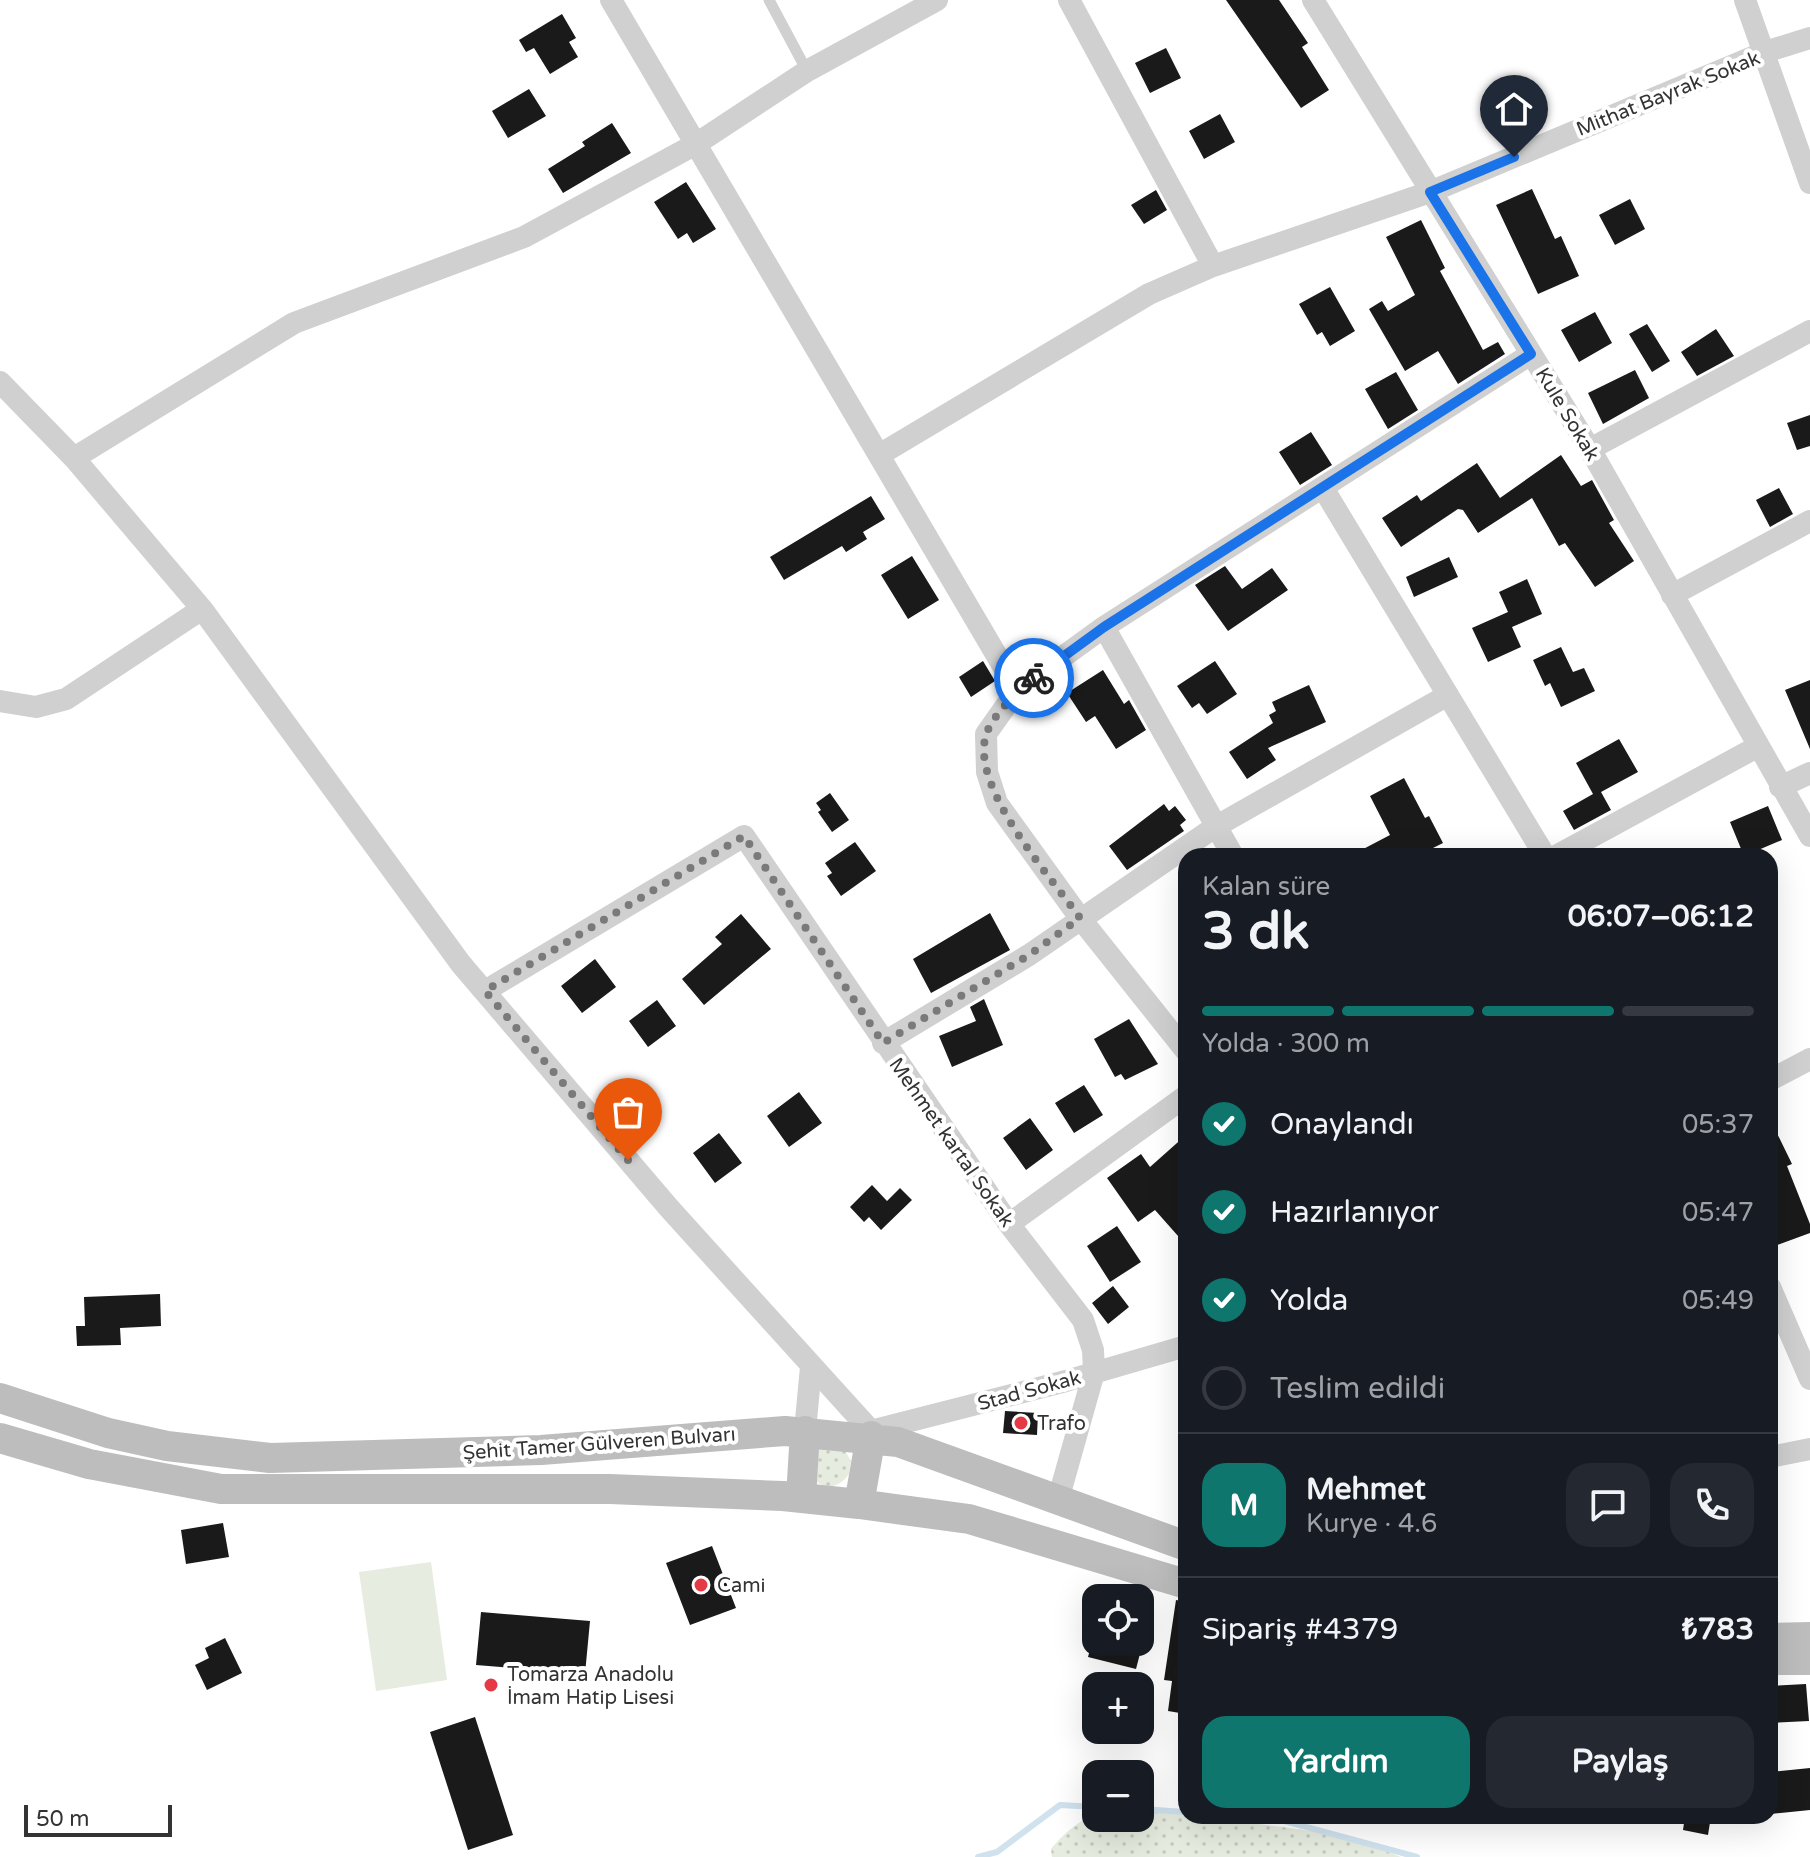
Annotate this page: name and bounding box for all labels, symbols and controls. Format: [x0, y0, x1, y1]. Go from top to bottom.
street label: Mithat Bayrak Sokak [1573, 46, 1764, 142]
pin [1480, 75, 1548, 157]
icon: home [1492, 87, 1536, 131]
street label: Kule Sokak [1530, 364, 1604, 466]
courier [994, 638, 1074, 718]
icon: bike [1012, 656, 1056, 700]
text: Kalan süre [1202, 871, 1330, 902]
text: 06:07–06:12 [1568, 898, 1754, 935]
text: 3 dk [1202, 900, 1309, 963]
text: Yolda · 300 m [1202, 1028, 1370, 1059]
street label: Mehmet kartal Sokak [884, 1053, 1019, 1232]
pin [594, 1078, 662, 1160]
icon: bag [606, 1090, 650, 1134]
icon: check [1202, 1102, 1246, 1146]
text: Onaylandı [1270, 1106, 1414, 1143]
text: 05:37 [1682, 1109, 1754, 1140]
icon: check [1202, 1190, 1246, 1234]
text: Hazırlanıyor [1270, 1194, 1439, 1231]
text: 05:47 [1682, 1197, 1754, 1228]
icon: check [1202, 1278, 1246, 1322]
text: Yolda [1270, 1282, 1348, 1319]
text: 05:49 [1682, 1285, 1754, 1316]
street label: Stad Sokak [975, 1366, 1084, 1416]
text: Teslim edildi [1270, 1370, 1445, 1407]
place label: Trafo [1037, 1412, 1086, 1436]
marker: Trafo [1012, 1414, 1030, 1432]
street label: Şehit Tamer Gülveren Bulvarı [462, 1422, 736, 1466]
button: chat [1566, 1463, 1650, 1547]
button: phone [1670, 1463, 1754, 1547]
text: Mehmet [1306, 1471, 1426, 1508]
text: M [1230, 1487, 1258, 1524]
text: Kurye · 4.6 [1306, 1508, 1437, 1539]
place label: Cami [717, 1574, 765, 1598]
marker: Cami [692, 1576, 710, 1594]
map controls [1082, 1584, 1154, 1832]
button: locate [1082, 1584, 1154, 1656]
text: Sipariş #4379 [1202, 1611, 1398, 1648]
text: ₺783 [1682, 1611, 1754, 1648]
place label: Tomarza Anadolu İmam Hatip Lisesi [507, 1663, 674, 1710]
button: + [1082, 1672, 1154, 1744]
marker: Tomarza Anadolu İmam Hatip Lisesi [482, 1676, 500, 1694]
button: Yardım [1202, 1716, 1470, 1808]
button: Paylaş [1486, 1716, 1754, 1808]
button: − [1082, 1760, 1154, 1832]
scale bar [24, 1801, 172, 1837]
text: 50 m [36, 1806, 90, 1832]

